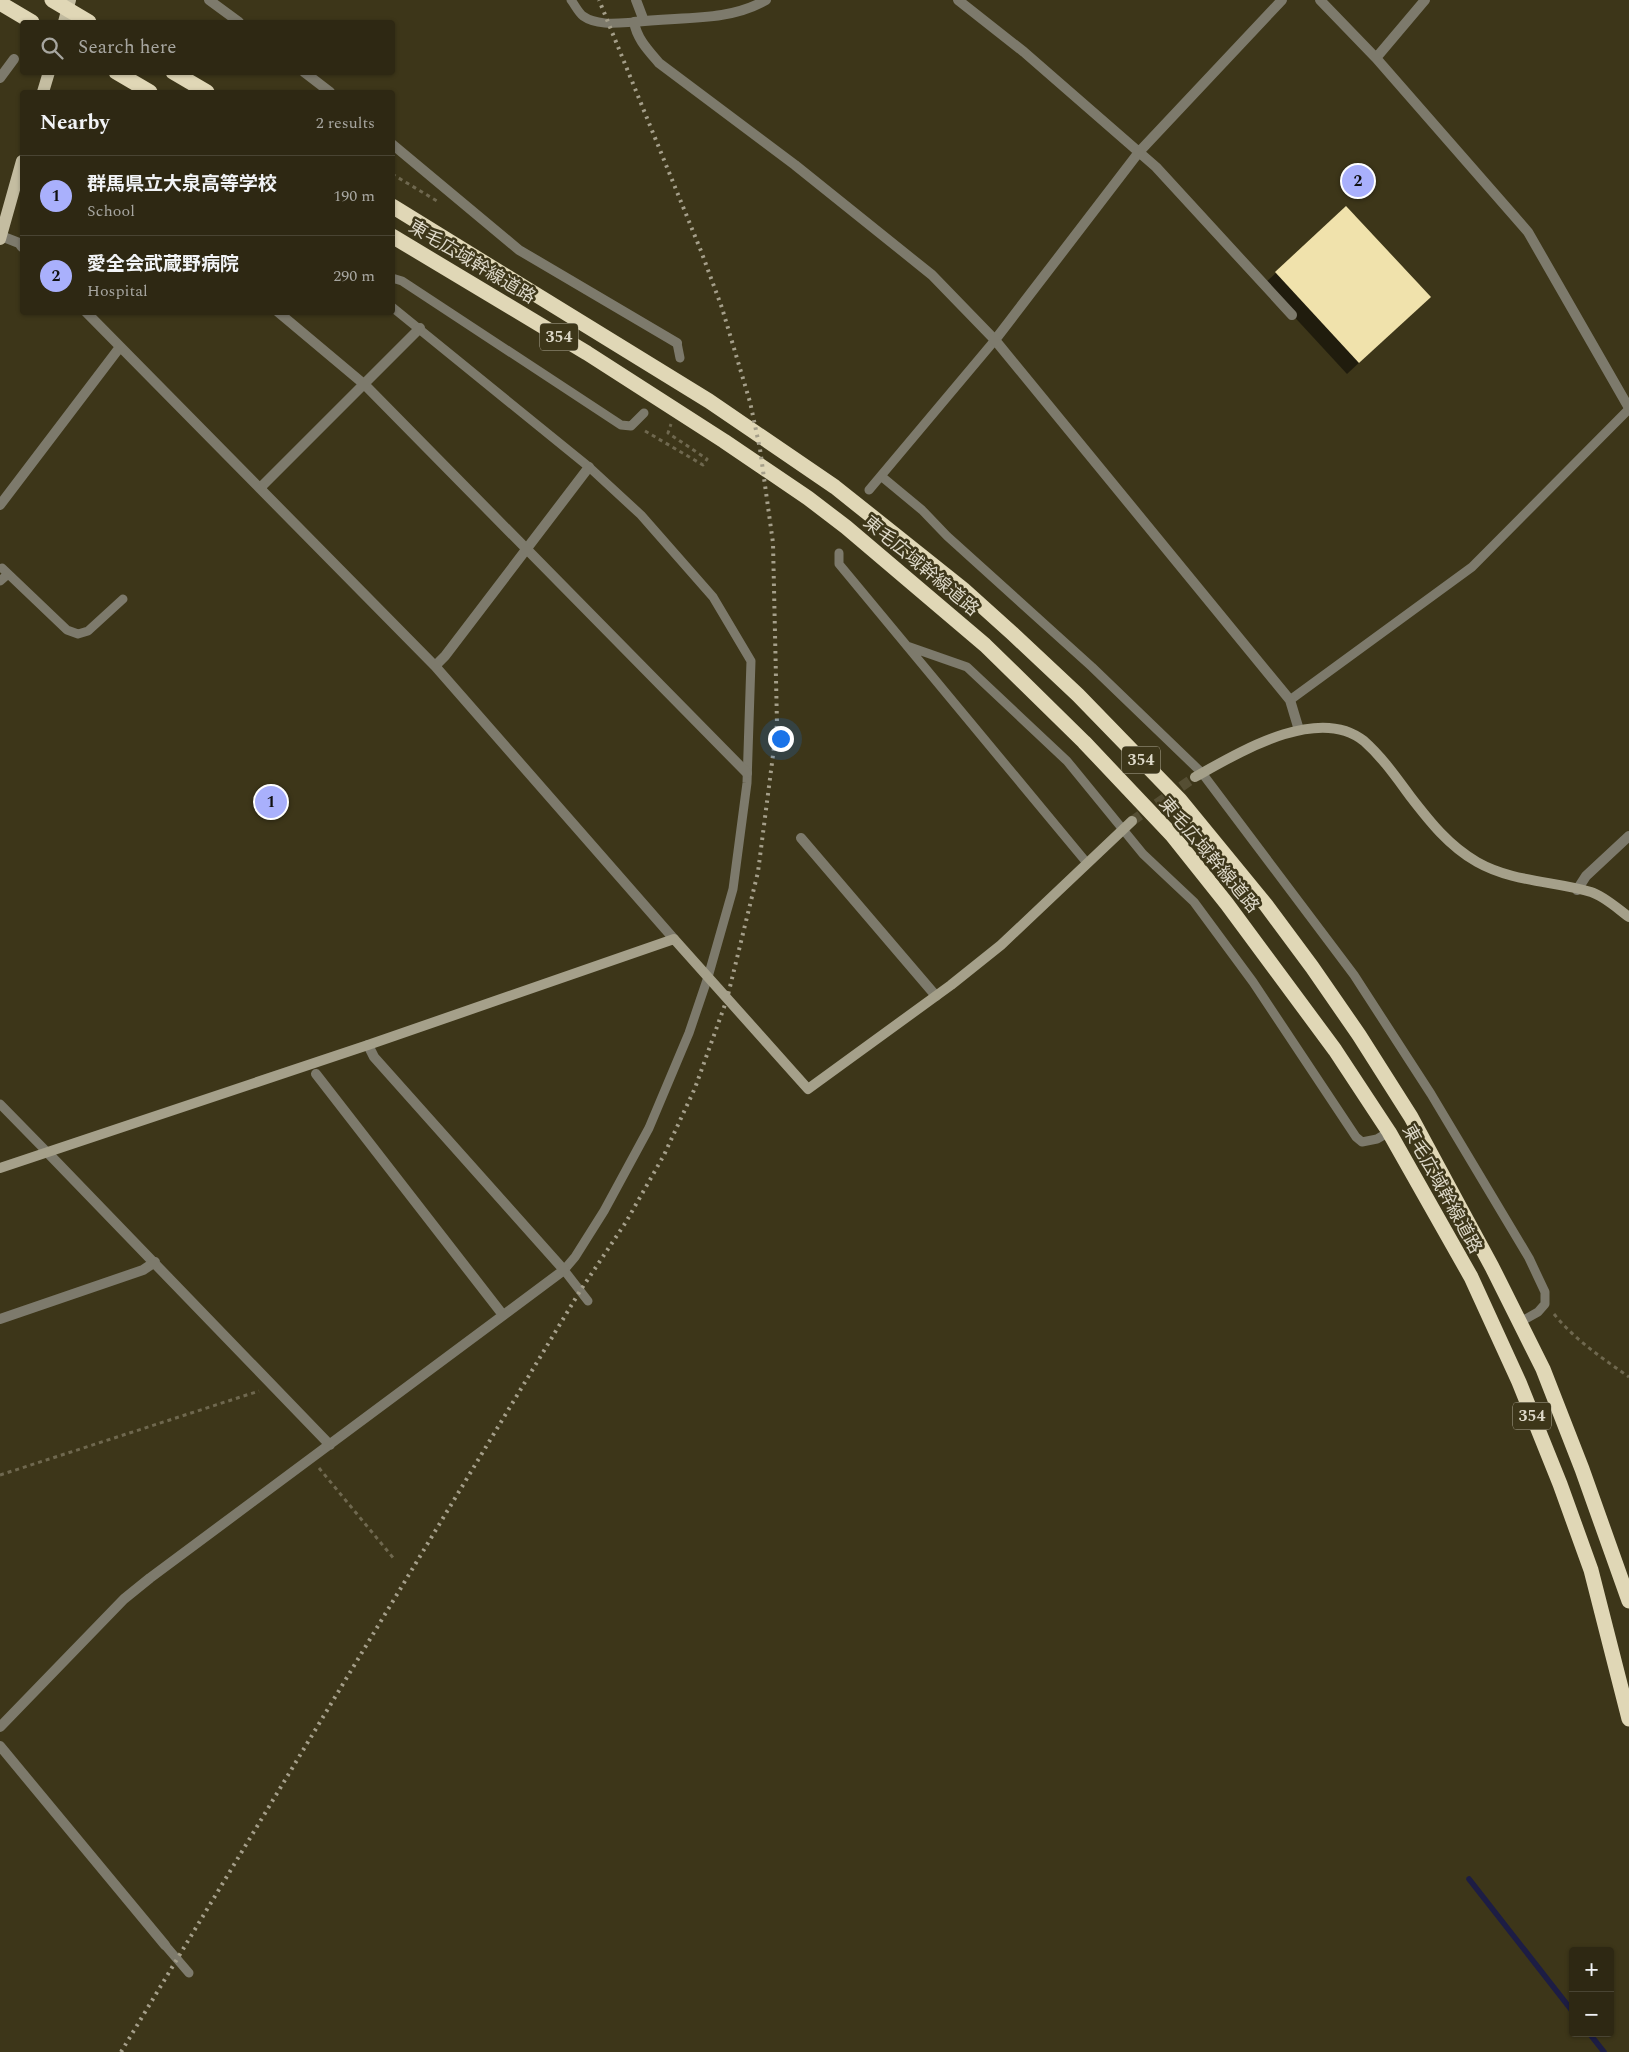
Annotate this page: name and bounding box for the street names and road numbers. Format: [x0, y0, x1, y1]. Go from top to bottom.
street label: 東毛広域幹線道路 [403, 213, 541, 311]
road number: 354 [540, 324, 578, 351]
street label: 東毛広域幹線道路 [857, 509, 985, 623]
road number: 354 [1122, 746, 1160, 774]
street label: 東毛広域幹線道路 [1152, 791, 1266, 919]
street label: 東毛広域幹線道路 [1395, 1119, 1489, 1259]
road number: 354 [1513, 1402, 1551, 1430]

